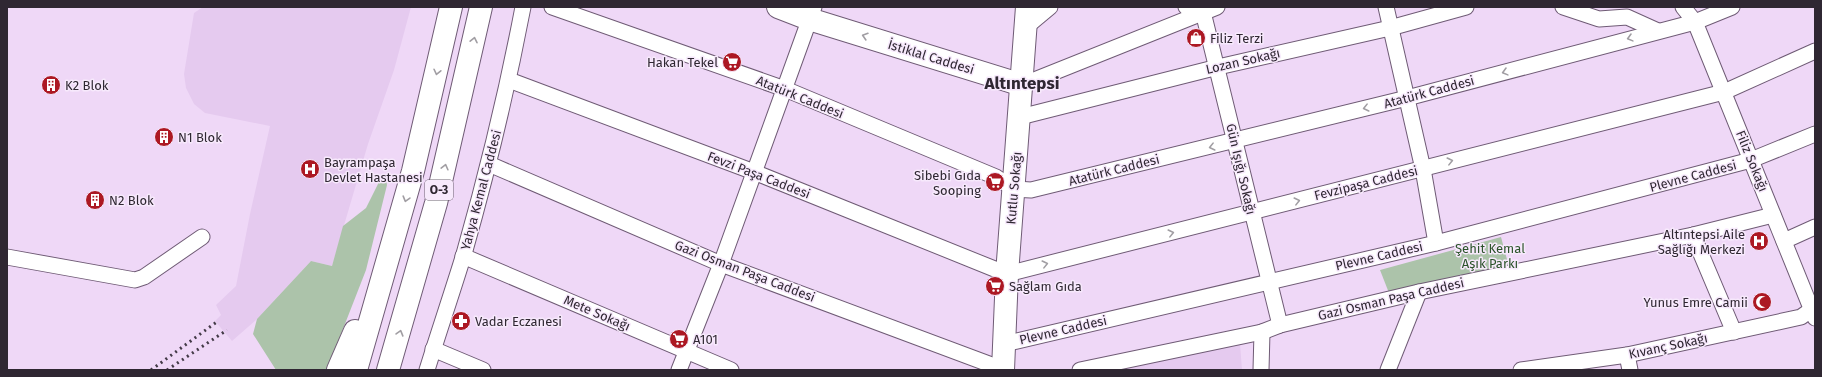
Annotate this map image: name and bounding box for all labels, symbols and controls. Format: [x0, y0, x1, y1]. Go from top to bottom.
shop icon: Filiz Terzi [1185, 27, 1207, 49]
place label: Filiz Terzi [1210, 31, 1264, 46]
one-way arrow [862, 32, 869, 41]
one-way arrow [1627, 34, 1634, 42]
one-way arrow [470, 37, 478, 43]
street label: İstiklal Caddesi [886, 37, 976, 77]
street label: Lozan Sokağı [1204, 45, 1282, 77]
supermarket icon: Hakan Tekel [721, 51, 743, 73]
place label: Hakan Tekel [647, 55, 718, 70]
one-way arrow [1502, 67, 1509, 76]
one-way arrow [433, 69, 441, 76]
street label: Atatürk Caddesi [754, 73, 846, 121]
district label: Altıntepsi [983, 73, 1060, 94]
street label: Atatürk Caddesi [1382, 73, 1476, 111]
building icon: K2 Blok [40, 74, 62, 96]
place label: K2 Blok [65, 78, 109, 93]
one-way arrow [1362, 104, 1369, 112]
street label: Gün Işığı Sokağı [1223, 122, 1259, 216]
building icon: N1 Blok [153, 126, 175, 148]
street label: Yahya Kemal Caddesi [458, 128, 504, 252]
street label: Filiz Sokağı [1733, 128, 1771, 194]
place label: N1 Blok [178, 130, 222, 145]
one-way arrow [1209, 142, 1215, 150]
street label: Fevzi Paşa Caddesi [705, 148, 813, 202]
street label: Kutlu Sokağı [1003, 151, 1025, 225]
street label: Atatürk Caddesi [1067, 151, 1161, 189]
place label: Bayrampaşa Devlet Hastanesi [324, 155, 423, 185]
street label: Plevne Caddesi [1648, 157, 1738, 195]
hospital icon: Bayrampaşa Devlet Hastanesi [299, 158, 321, 180]
one-way arrow [1447, 158, 1454, 166]
street label: Fevzipaşa Caddesi [1313, 163, 1419, 203]
one-way arrow [440, 164, 448, 170]
place label: Sibebi Gıda Sooping [914, 168, 981, 198]
supermarket icon: Sibebi Gıda Sooping [984, 171, 1006, 193]
road number: O-3 [425, 180, 453, 200]
building icon: N2 Blok [84, 189, 106, 211]
place label: N2 Blok [109, 193, 154, 208]
one-way arrow [402, 195, 410, 202]
one-way arrow [1294, 197, 1300, 205]
place label: Altıntepsi Aile Sağlığı Merkezi [1658, 227, 1745, 257]
one-way arrow [1168, 229, 1174, 237]
hospital icon: Altıntepsi Aile Sağlığı Merkezi [1748, 230, 1770, 252]
street label: Gazi Osman Paşa Caddesi [673, 237, 817, 305]
street label: Plevne Caddesi [1334, 239, 1424, 273]
park label: Şehit Kemal Aşık Parkı [1455, 241, 1525, 271]
one-way arrow [1042, 261, 1048, 269]
supermarket icon: Sağlam Gıda [984, 275, 1006, 297]
street label: Gazi Osman Paşa Caddesi [1317, 275, 1465, 323]
place label: Sağlam Gıda [1009, 279, 1082, 294]
mosque icon: Yunus Emre Camii [1751, 291, 1773, 313]
street label: Mete Sokağı [562, 292, 632, 334]
place label: Yunus Emre Camii [1643, 295, 1748, 310]
pharmacy icon: Vadar Eczanesi [450, 310, 472, 332]
street label: Plevne Caddesi [1018, 313, 1108, 347]
place label: Vadar Eczanesi [475, 314, 562, 329]
supermarket icon: A101 [668, 328, 690, 350]
one-way arrow [395, 329, 404, 336]
street label: Kıvanç Sokağı [1627, 330, 1709, 362]
place label: A101 [693, 332, 718, 347]

